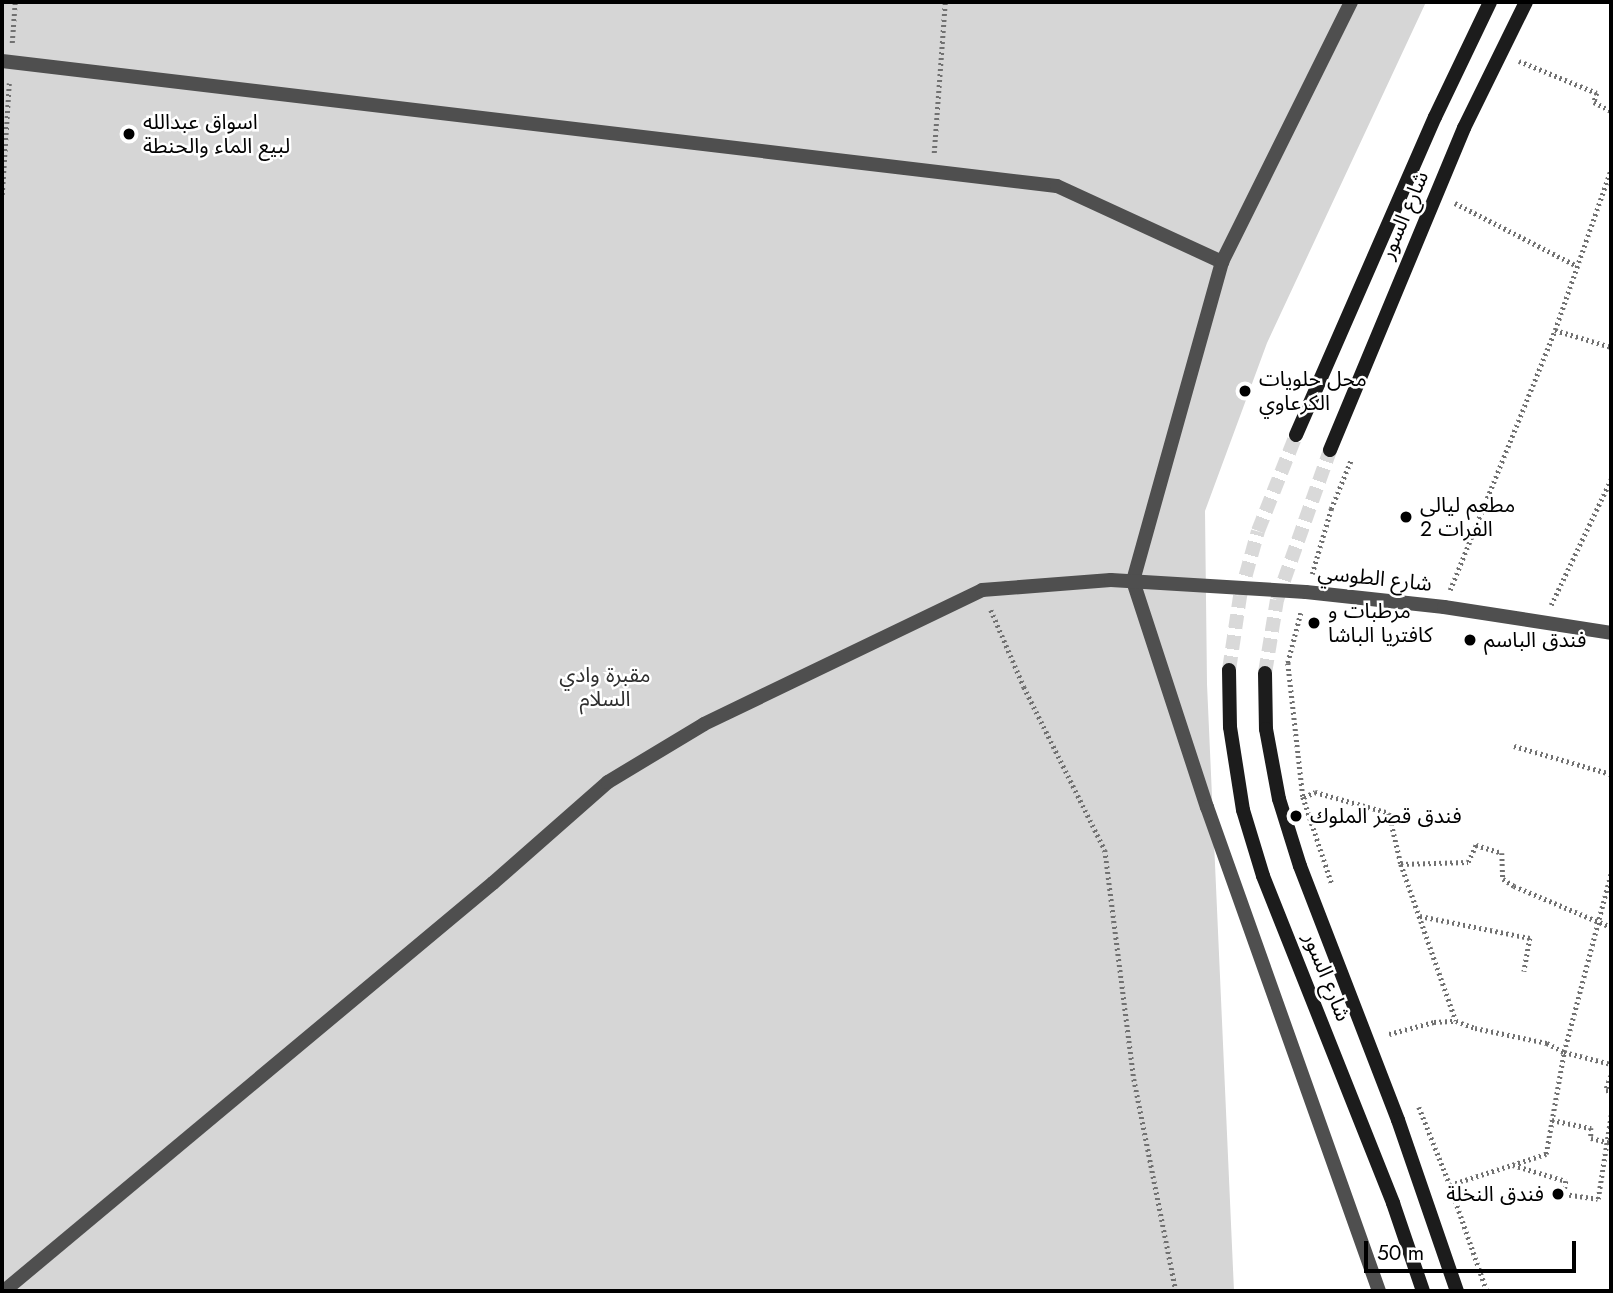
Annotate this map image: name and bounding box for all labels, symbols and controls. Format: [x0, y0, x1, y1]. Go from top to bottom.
place label: اسواق عبدالله لبيع الماء والحنطة [143, 109, 290, 159]
marker: اسواق عبدالله لبيع الماء والحنطة [121, 126, 137, 142]
street label: شارع السور [1374, 167, 1434, 263]
place label: محل حلويات الكرعاوي [1259, 366, 1367, 416]
marker: محل حلويات الكرعاوي [1237, 383, 1253, 399]
place label: مطعم ليالي الفرات 2 [1420, 492, 1515, 542]
marker: مطعم ليالي الفرات 2 [1398, 509, 1414, 525]
street label: شارع الطوسي [1317, 559, 1433, 597]
place label: مرطبات و كافتريا الباشا [1328, 598, 1433, 648]
marker: مرطبات و كافتريا الباشا [1306, 615, 1322, 631]
place label: فندق الباسم [1484, 627, 1586, 653]
marker: فندق الباسم [1462, 632, 1478, 648]
park label: مقبرة وادي السلام [559, 662, 651, 712]
place label: فندق قصر الملوك [1310, 803, 1462, 829]
marker: فندق قصر الملوك [1288, 808, 1304, 824]
street label: شارع السور [1298, 929, 1356, 1025]
place label: فندق النخلة [1446, 1181, 1544, 1207]
marker: فندق النخلة [1550, 1186, 1566, 1202]
scale bar [1368, 1226, 1580, 1270]
text: 50 m [1377, 1238, 1424, 1268]

